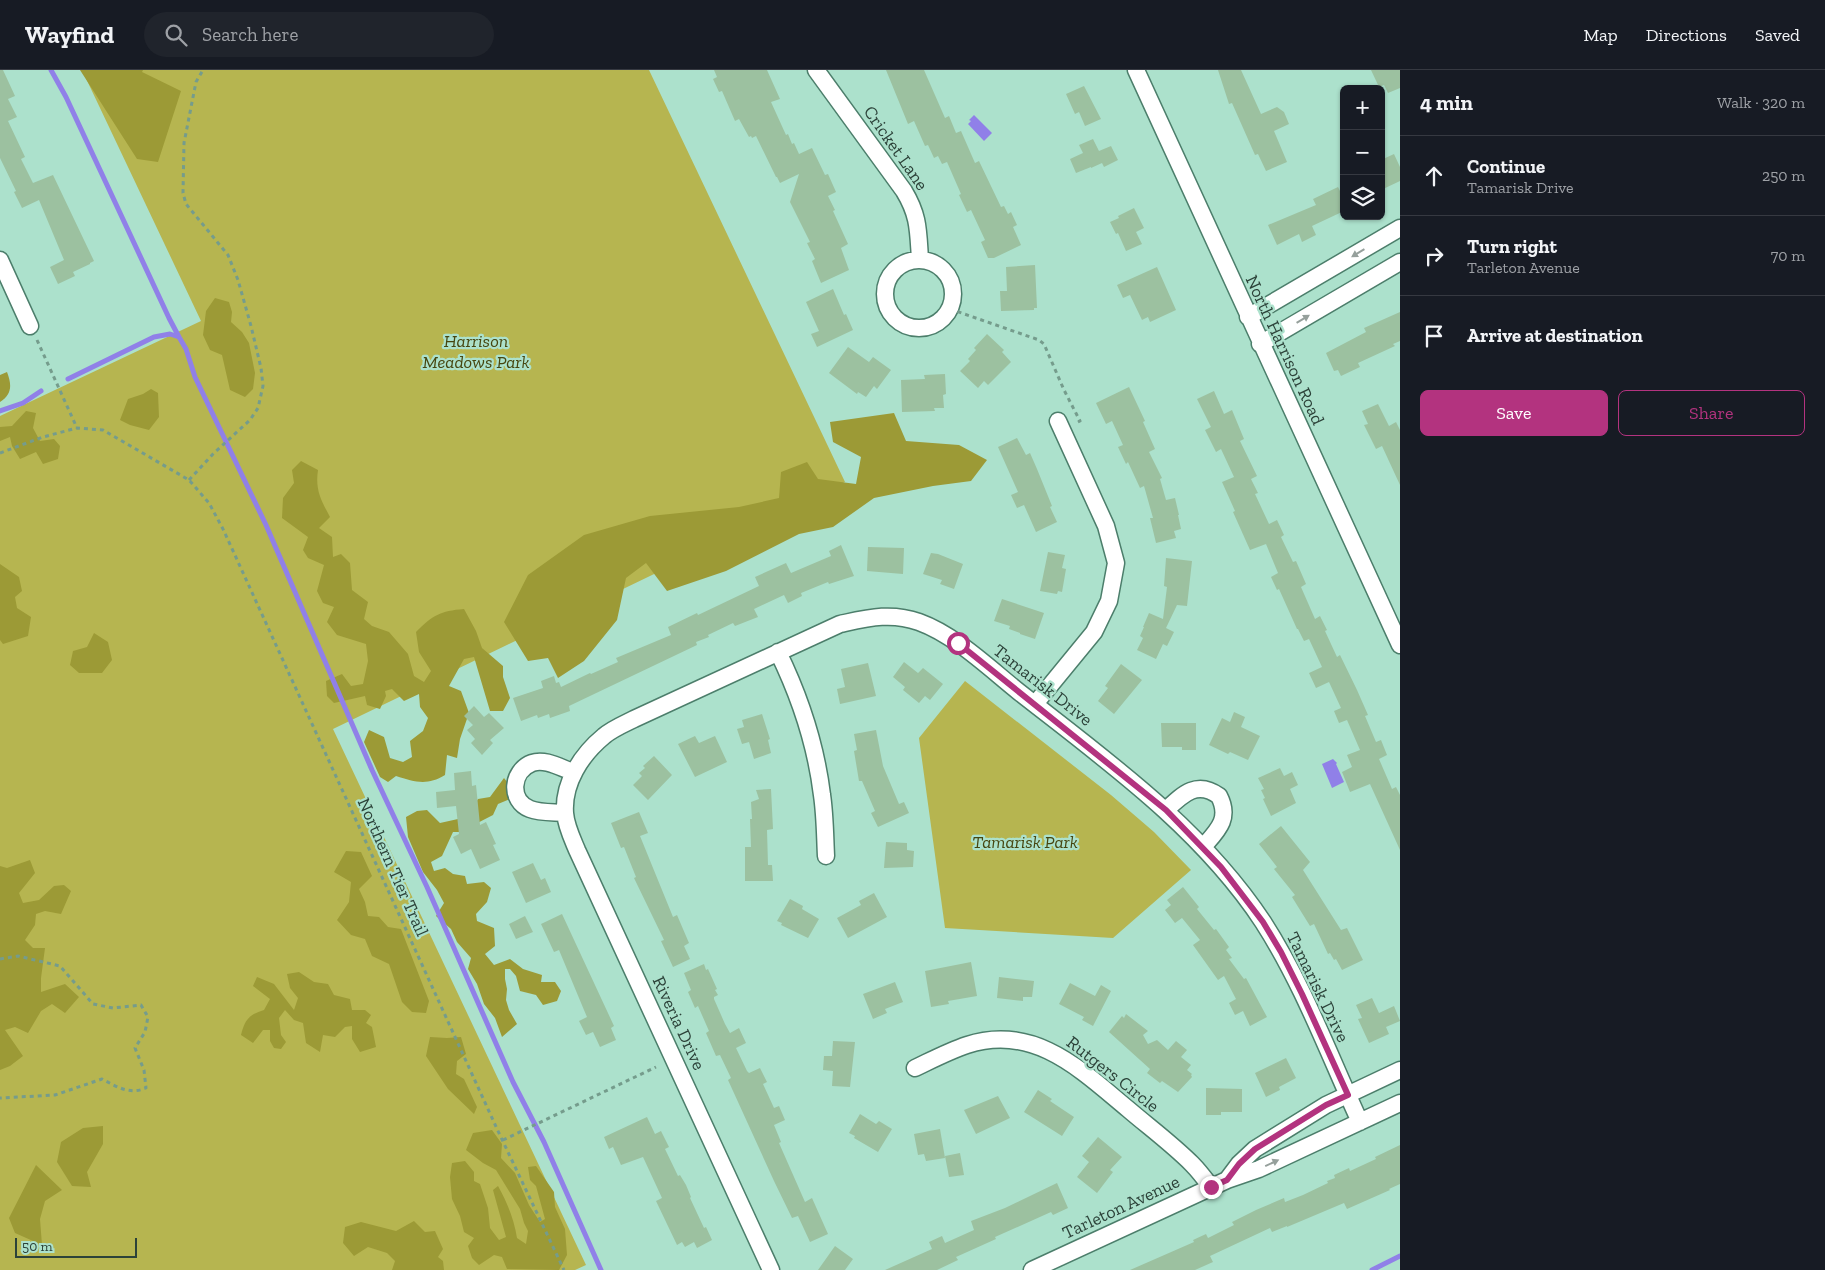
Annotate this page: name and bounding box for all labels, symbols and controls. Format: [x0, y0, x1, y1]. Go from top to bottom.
search box [144, 12, 494, 57]
text: Wayfind [25, 20, 114, 49]
icon: search [162, 21, 190, 49]
text: Search here [202, 23, 298, 46]
text: Map [1583, 24, 1618, 46]
text: Directions [1646, 24, 1727, 46]
text: Saved [1755, 24, 1800, 46]
map controls [1340, 85, 1385, 220]
button: + [1340, 85, 1385, 130]
text: 4 min [1420, 90, 1473, 115]
text: Walk · 320 m [1717, 93, 1805, 112]
street label: Cricket Lane [859, 102, 933, 194]
button: − [1340, 130, 1385, 175]
text: Continue [1467, 155, 1545, 178]
icon: ahead [1420, 162, 1448, 190]
text: 250 m [1762, 166, 1805, 185]
button: layers [1340, 175, 1385, 220]
text: Tamarisk Drive [1467, 178, 1574, 197]
text: Turn right [1467, 235, 1557, 258]
icon: right [1420, 242, 1448, 270]
text: 70 m [1771, 246, 1805, 265]
one-way arrow [1351, 249, 1365, 258]
text: Tarleton Avenue [1467, 258, 1580, 277]
street label: North Harrison Road [1241, 272, 1329, 429]
one-way arrow [1296, 315, 1309, 324]
icon: arrive [1420, 322, 1448, 350]
text: Arrive at destination [1467, 324, 1643, 347]
park label: Harrison Meadows Park [422, 330, 530, 373]
button: Save [1420, 390, 1608, 436]
button: Share [1618, 390, 1805, 436]
route start [947, 632, 970, 655]
street label: Tamarisk Drive [989, 639, 1097, 731]
street label: Northern Tier Trail [353, 794, 433, 940]
park label: Tamarisk Park [972, 831, 1078, 853]
street label: Tamarisk Drive [1282, 928, 1354, 1046]
street label: Riveria Drive [648, 973, 710, 1073]
street label: Rutgers Circle [1062, 1031, 1164, 1117]
one-way arrow [1265, 1158, 1279, 1166]
street label: Tarleton Avenue [1059, 1170, 1183, 1244]
route end [1200, 1176, 1223, 1199]
scale bar [15, 1235, 138, 1258]
text: 50 m [22, 1238, 53, 1255]

